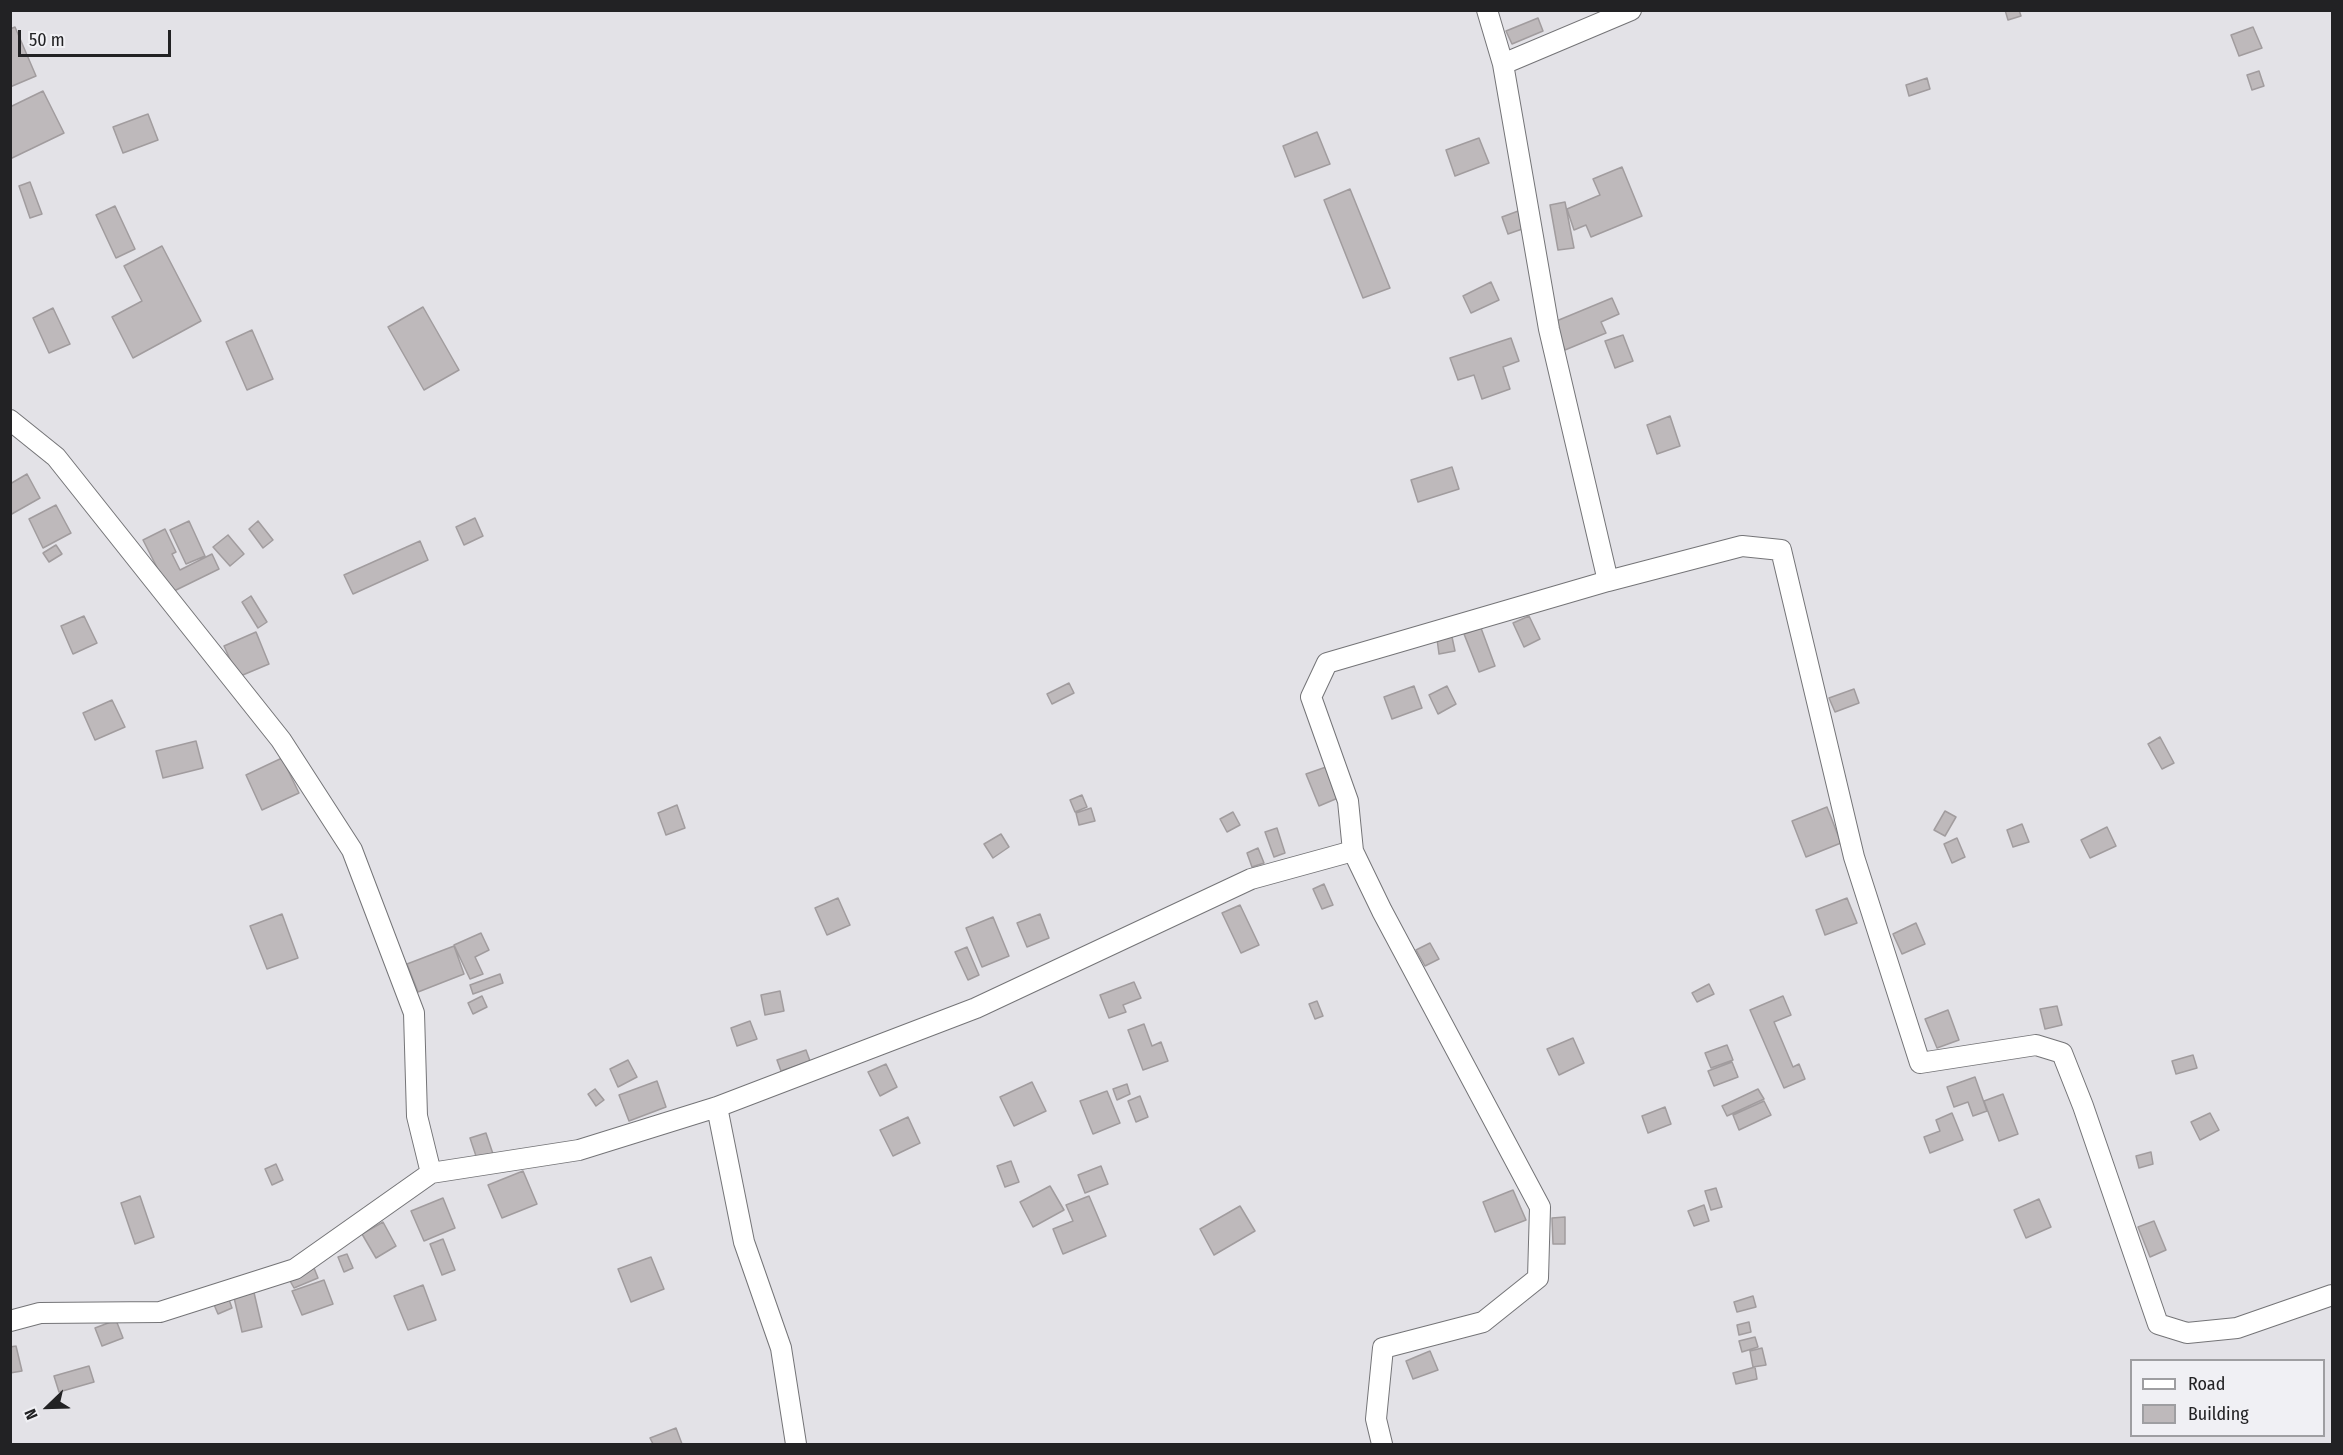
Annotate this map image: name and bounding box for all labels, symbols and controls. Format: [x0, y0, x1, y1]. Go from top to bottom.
scale bar [21, 18, 174, 56]
text: 50 m [29, 29, 65, 51]
legend [2130, 1359, 2325, 1437]
text: Road [2188, 1373, 2225, 1395]
north arrow [18, 1377, 78, 1437]
text: Building [2188, 1403, 2249, 1425]
text: N [20, 1406, 42, 1422]

